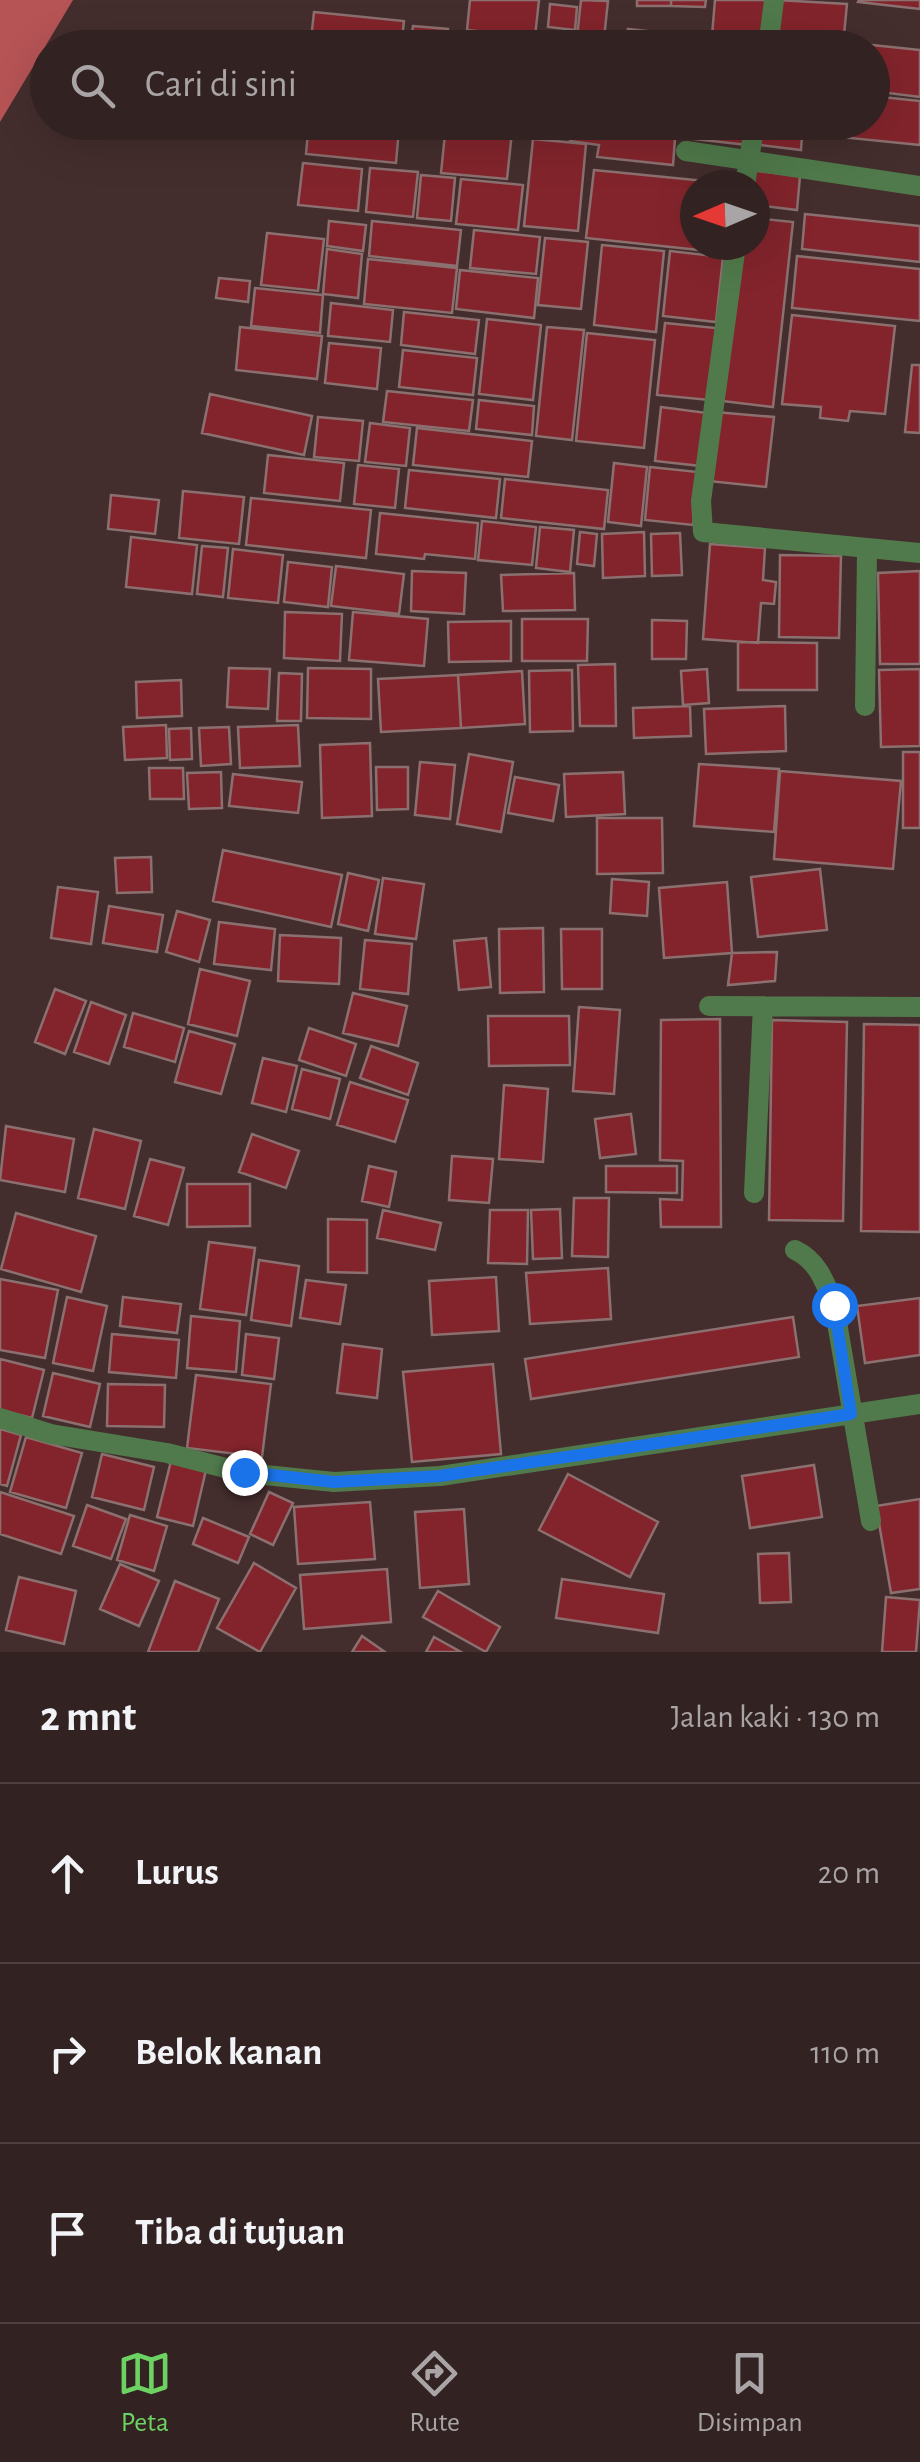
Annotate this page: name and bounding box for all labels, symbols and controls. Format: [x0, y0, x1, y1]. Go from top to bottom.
search box [30, 30, 890, 140]
icon: search [65, 58, 120, 113]
text: Cari di sini [145, 66, 297, 104]
north arrow [680, 170, 770, 260]
route start [812, 1283, 858, 1329]
route end [222, 1450, 268, 1496]
text: 2 mnt [40, 1696, 136, 1738]
text: Jalan kaki · 130 m [671, 1701, 880, 1733]
icon: ahead [40, 1846, 95, 1901]
text: Lurus [135, 1854, 219, 1892]
text: 20 m [818, 1857, 880, 1889]
icon: right [40, 2026, 95, 2081]
text: Belok kanan [135, 2034, 322, 2072]
text: 110 m [810, 2037, 880, 2069]
icon: arrive [40, 2206, 95, 2261]
text: Tiba di tujuan [135, 2214, 345, 2252]
tab: Peta [117, 2346, 172, 2440]
tab: Rute [407, 2346, 462, 2440]
tab: Disimpan [697, 2346, 803, 2440]

